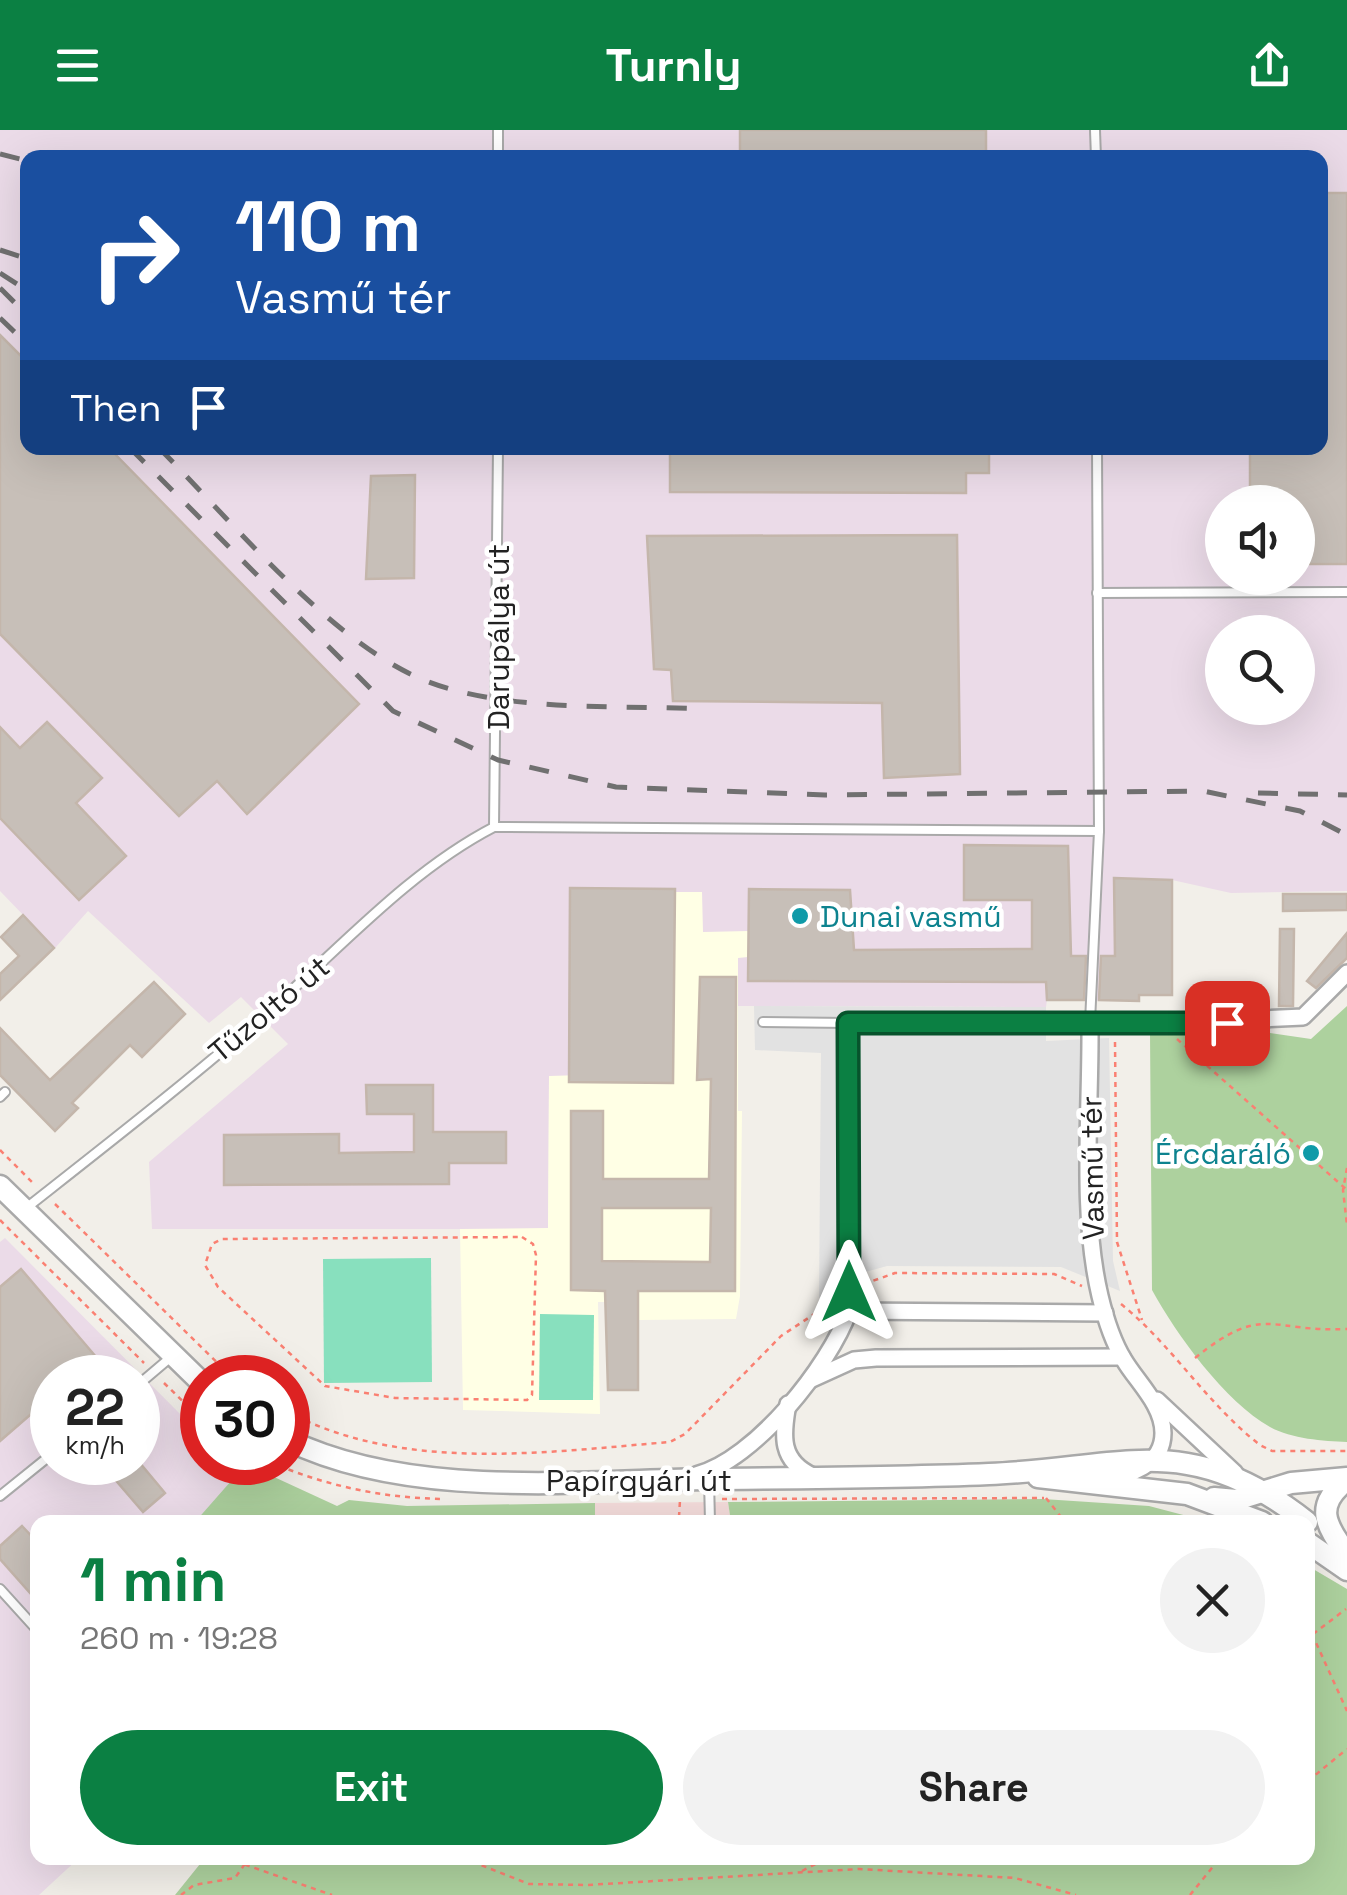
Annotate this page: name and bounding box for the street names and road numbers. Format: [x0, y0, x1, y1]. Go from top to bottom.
street label: Darupálya út [479, 544, 518, 730]
street label: Tűzoltó út [200, 947, 338, 1071]
street label: Vasmű tér [1071, 1095, 1113, 1241]
street label: Papírgyári út [546, 1461, 732, 1500]

